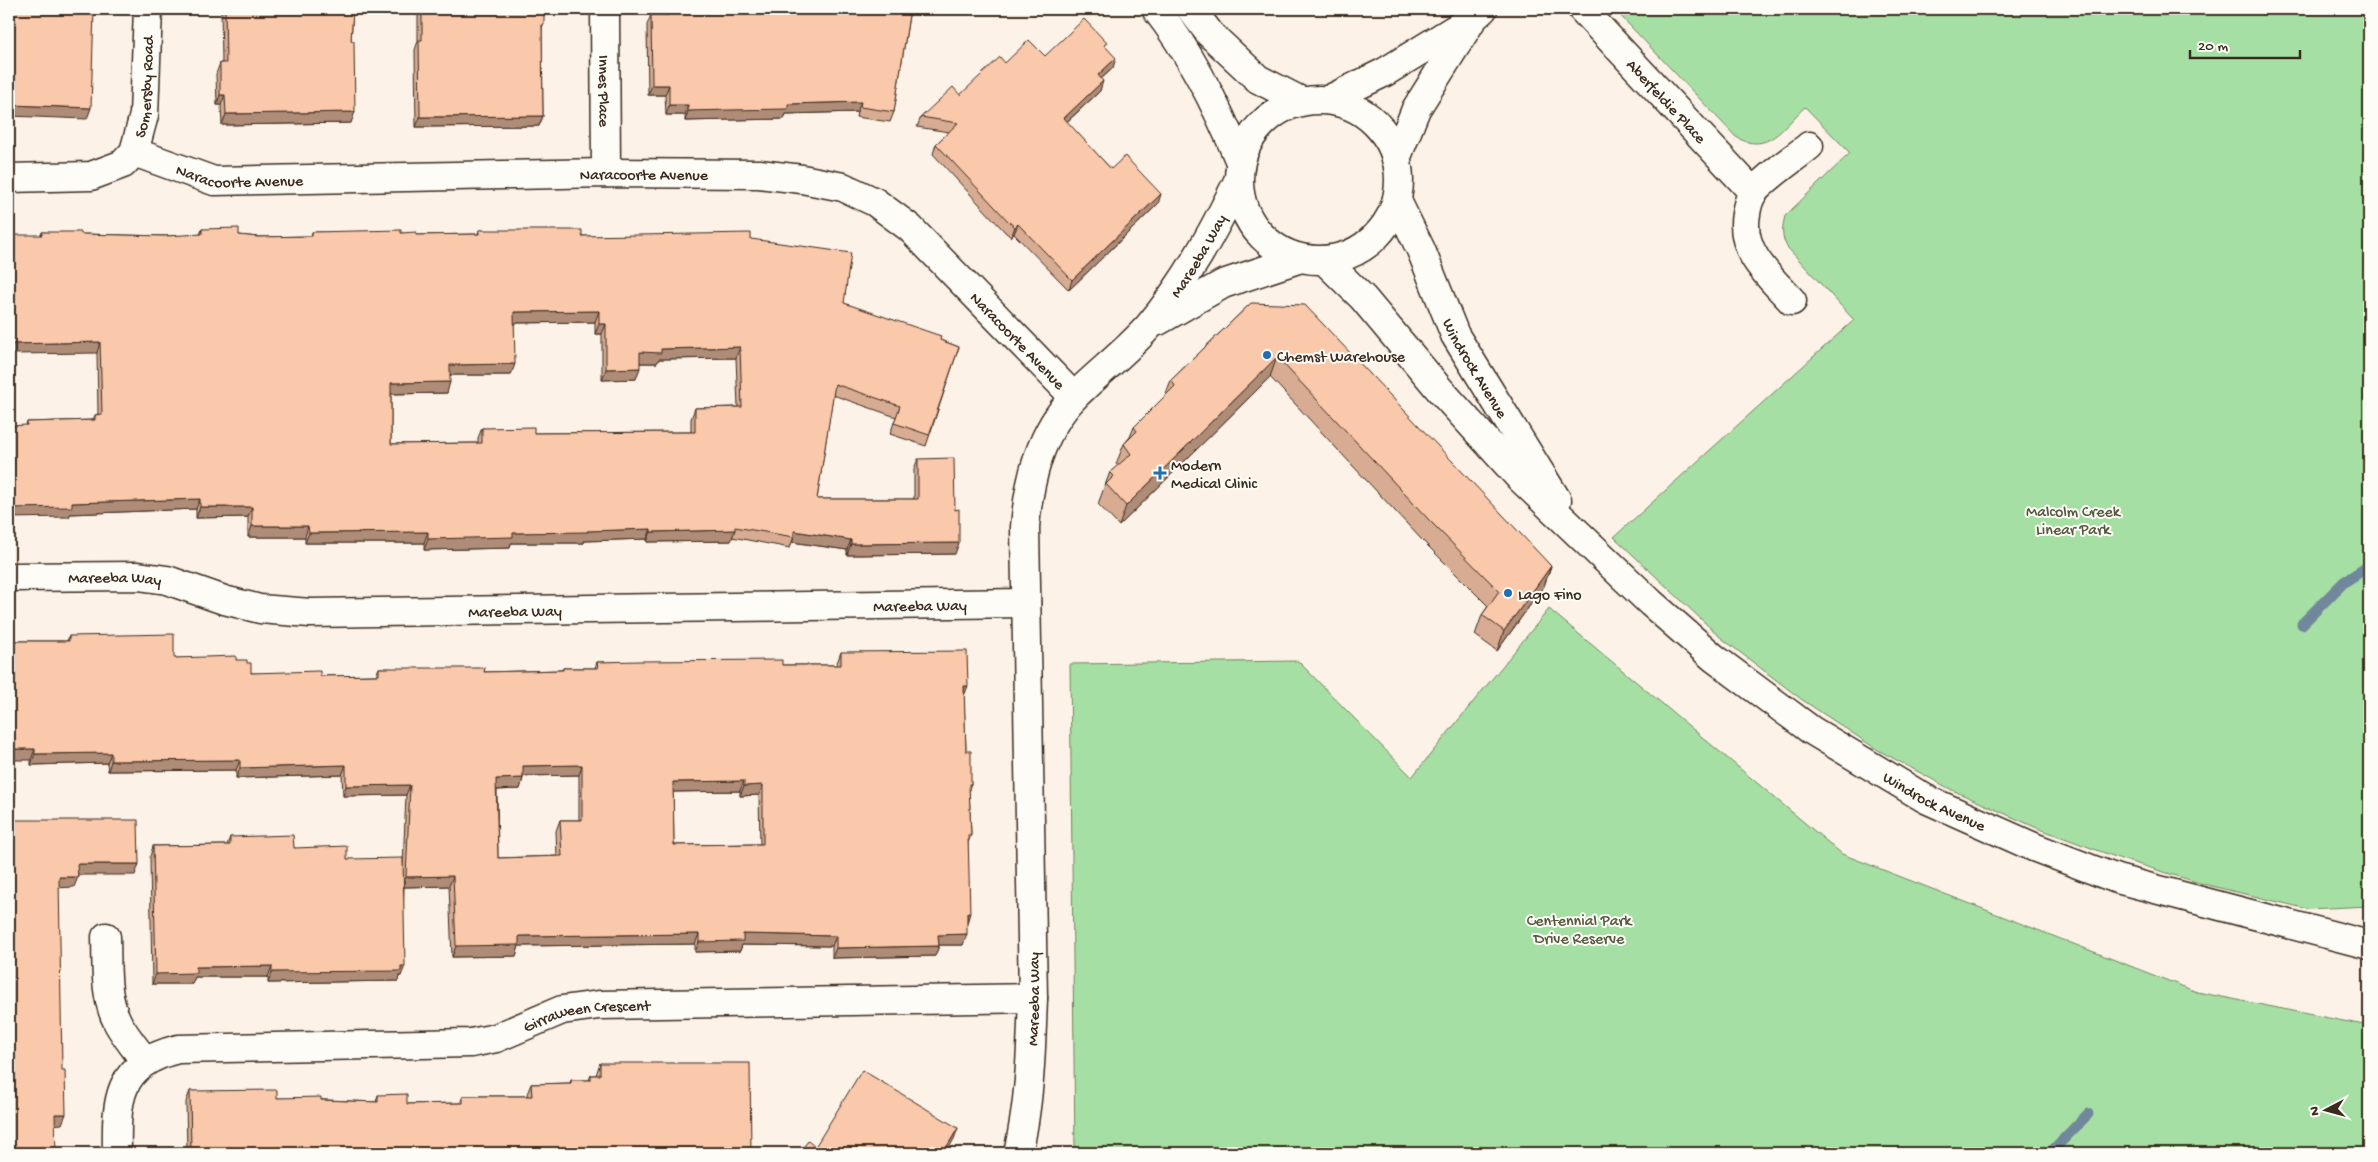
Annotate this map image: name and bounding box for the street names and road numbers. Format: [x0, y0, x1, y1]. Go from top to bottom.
street label: Somersby Road [132, 34, 160, 140]
street label: Innes Place [592, 55, 612, 128]
street label: Aberfeldie Place [1621, 57, 1709, 149]
street label: Naracoorte Avenue [173, 162, 304, 194]
street label: Naracoorte Avenue [580, 167, 709, 187]
street label: Mareeba Way [1168, 212, 1233, 302]
street label: Naracoorte Avenue [964, 290, 1068, 395]
street label: Windrock Avenue [1436, 317, 1511, 423]
street label: Mareeba Way [68, 569, 163, 592]
street label: Mareeba Way [873, 598, 967, 618]
street label: Mareeba Way [468, 603, 562, 624]
street label: Windrock Avenue [1878, 769, 1988, 838]
street label: Mareeba Way [1025, 952, 1046, 1046]
street label: Girraween Crescent [521, 998, 652, 1038]

